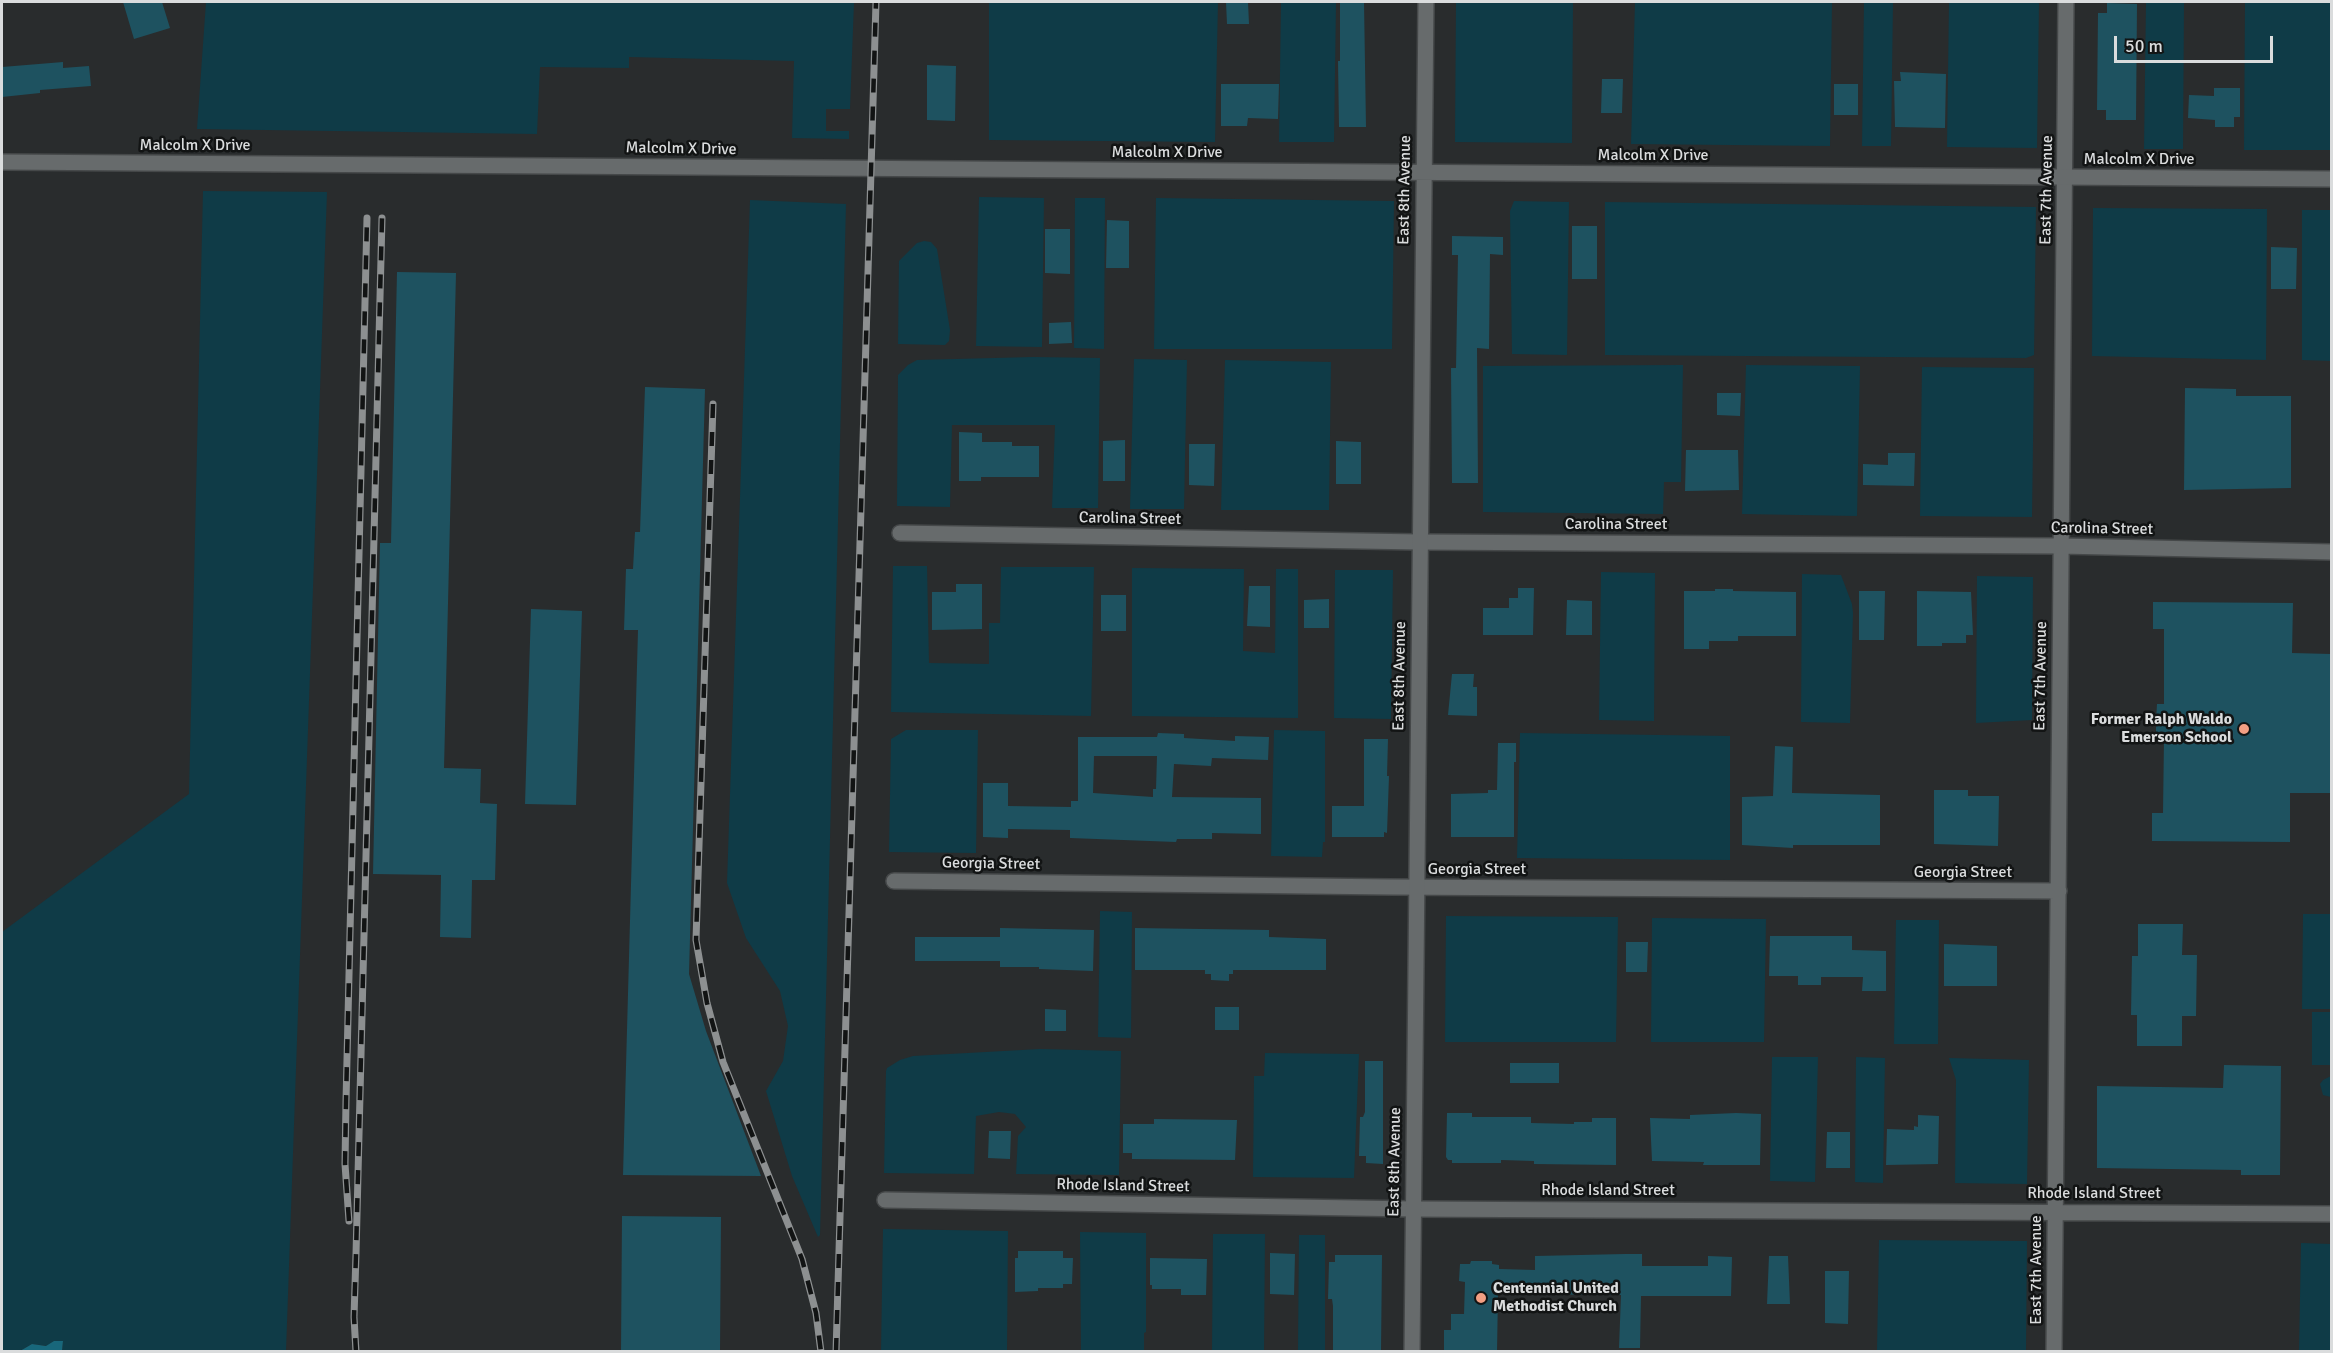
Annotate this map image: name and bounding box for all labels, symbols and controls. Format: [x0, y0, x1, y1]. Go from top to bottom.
scale bar [2117, 24, 2276, 62]
text: 50 m [2125, 35, 2163, 57]
street label: East 8th Avenue [1394, 135, 1416, 245]
street label: East 7th Avenue [2036, 135, 2058, 245]
street label: Malcolm X Drive [139, 136, 251, 156]
street label: Malcolm X Drive [625, 138, 737, 160]
street label: Malcolm X Drive [1111, 143, 1223, 163]
street label: Malcolm X Drive [1597, 146, 1709, 166]
street label: Malcolm X Drive [2083, 150, 2195, 170]
street label: Carolina Street [1079, 509, 1181, 529]
street label: Carolina Street [1565, 515, 1667, 535]
street label: Carolina Street [2051, 519, 2153, 539]
street label: East 8th Avenue [1389, 621, 1411, 731]
street label: East 7th Avenue [2030, 621, 2052, 731]
place label: Former Ralph Waldo Emerson School [2091, 710, 2232, 748]
marker: Former Ralph Waldo Emerson School [2237, 722, 2251, 736]
street label: Georgia Street [942, 854, 1040, 874]
street label: Georgia Street [1428, 860, 1526, 880]
street label: Georgia Street [1914, 863, 2012, 883]
street label: East 8th Avenue [1384, 1107, 1406, 1217]
street label: Rhode Island Street [1056, 1175, 1190, 1197]
street label: Rhode Island Street [1541, 1181, 1675, 1201]
street label: Rhode Island Street [2027, 1184, 2161, 1204]
street label: East 7th Avenue [2027, 1215, 2047, 1325]
place label: Centennial United Methodist Church [1493, 1279, 1619, 1317]
marker: Centennial United Methodist Church [1474, 1291, 1488, 1305]

